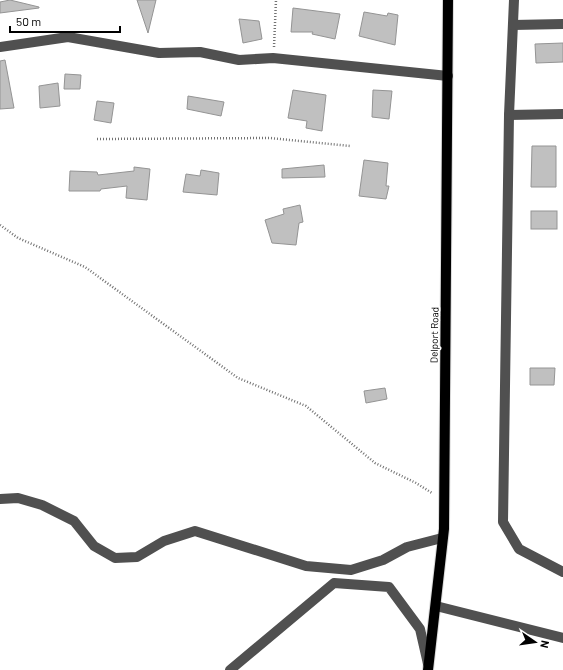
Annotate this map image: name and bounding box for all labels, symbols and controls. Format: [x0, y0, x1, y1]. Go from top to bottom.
scale bar [10, 8, 120, 34]
text: 50 m [16, 14, 41, 28]
street label: Delport Road [428, 307, 440, 363]
north arrow [515, 622, 555, 662]
text: N [538, 639, 552, 649]

